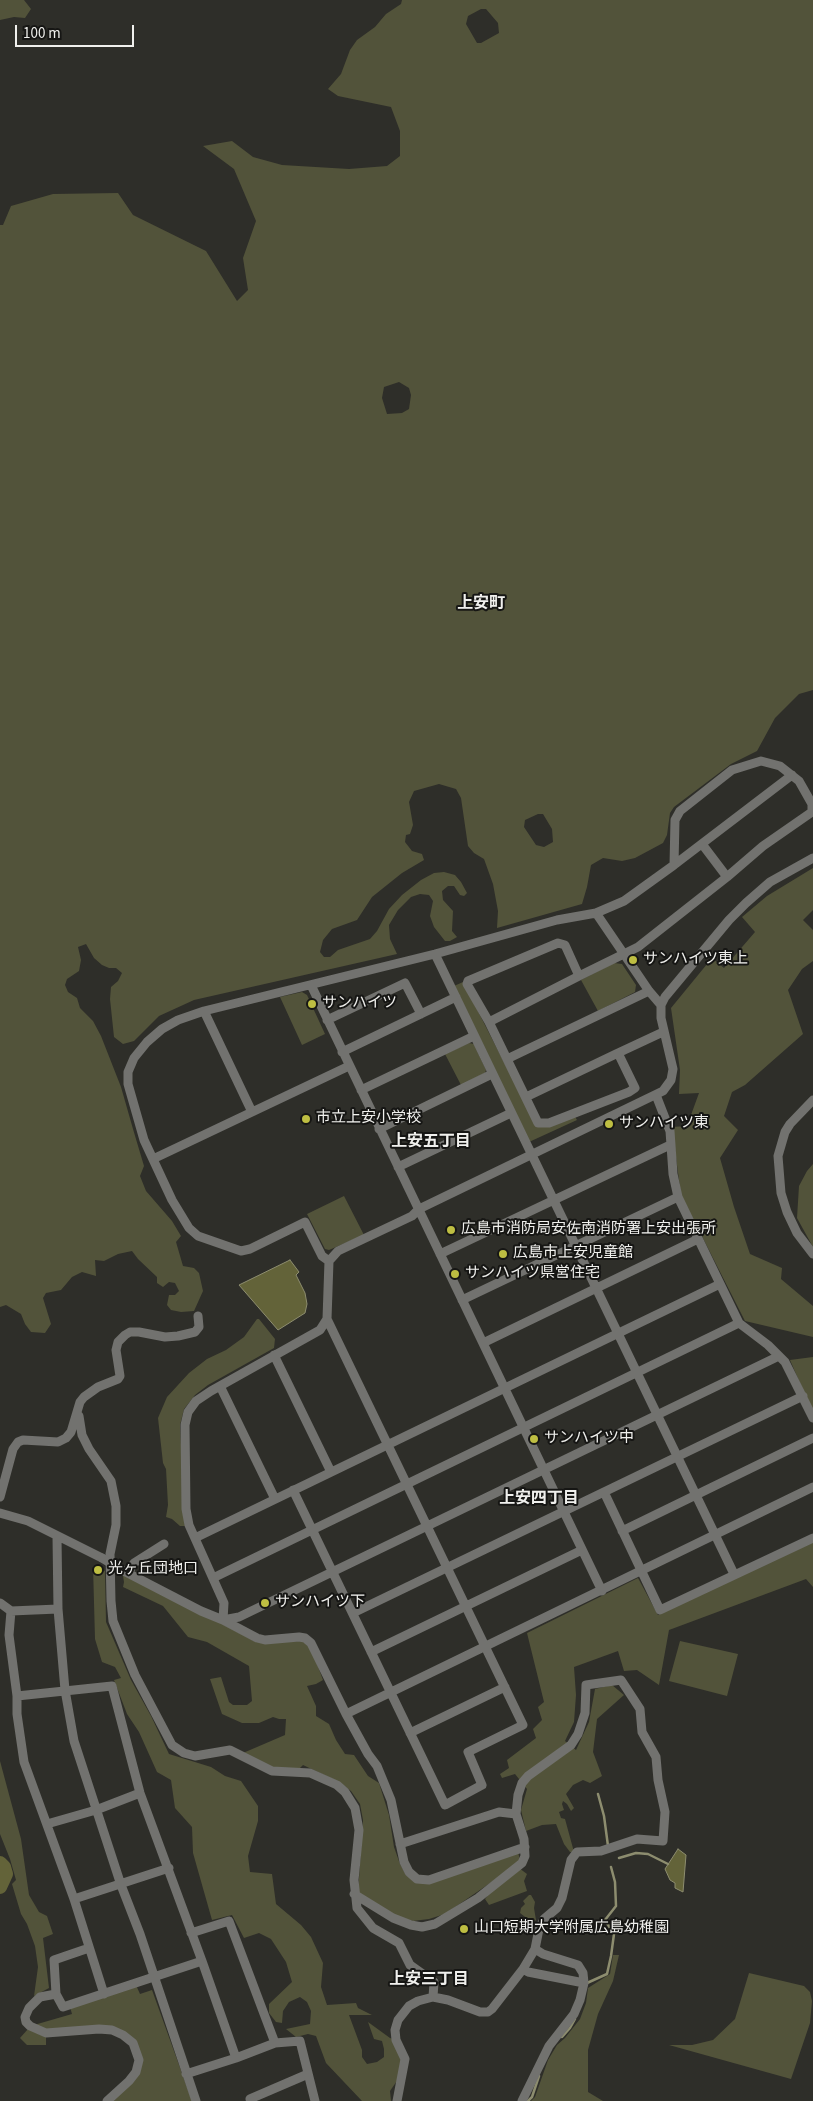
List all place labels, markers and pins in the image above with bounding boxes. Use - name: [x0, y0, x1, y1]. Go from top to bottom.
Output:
- place label: サンハイツ東上: [643, 951, 748, 969]
- marker: サンハイツ東上: [627, 954, 639, 966]
- place label: サンハイツ: [322, 995, 397, 1013]
- marker: サンハイツ: [306, 998, 318, 1010]
- place label: 市立上安小学校: [316, 1110, 421, 1128]
- marker: 市立上安小学校: [300, 1113, 312, 1125]
- place label: サンハイツ東: [619, 1115, 709, 1133]
- marker: サンハイツ東: [603, 1118, 615, 1130]
- place label: 広島市消防局安佐南消防署上安出張所: [461, 1221, 716, 1239]
- marker: 広島市消防局安佐南消防署上安出張所: [445, 1224, 457, 1236]
- place label: 広島市上安児童館: [513, 1245, 633, 1263]
- marker: 広島市上安児童館: [497, 1248, 509, 1260]
- place label: サンハイツ県営住宅: [465, 1265, 600, 1283]
- marker: サンハイツ県営住宅: [449, 1268, 461, 1280]
- place label: サンハイツ中: [544, 1430, 634, 1448]
- marker: サンハイツ中: [528, 1433, 540, 1445]
- place label: 光ヶ丘団地口: [108, 1561, 198, 1579]
- marker: 光ヶ丘団地口: [92, 1564, 104, 1576]
- place label: サンハイツ下: [275, 1594, 365, 1612]
- marker: サンハイツ下: [259, 1597, 271, 1609]
- place label: 山口短期大学附属広島幼稚園: [474, 1920, 669, 1938]
- marker: 山口短期大学附属広島幼稚園: [458, 1923, 470, 1935]

